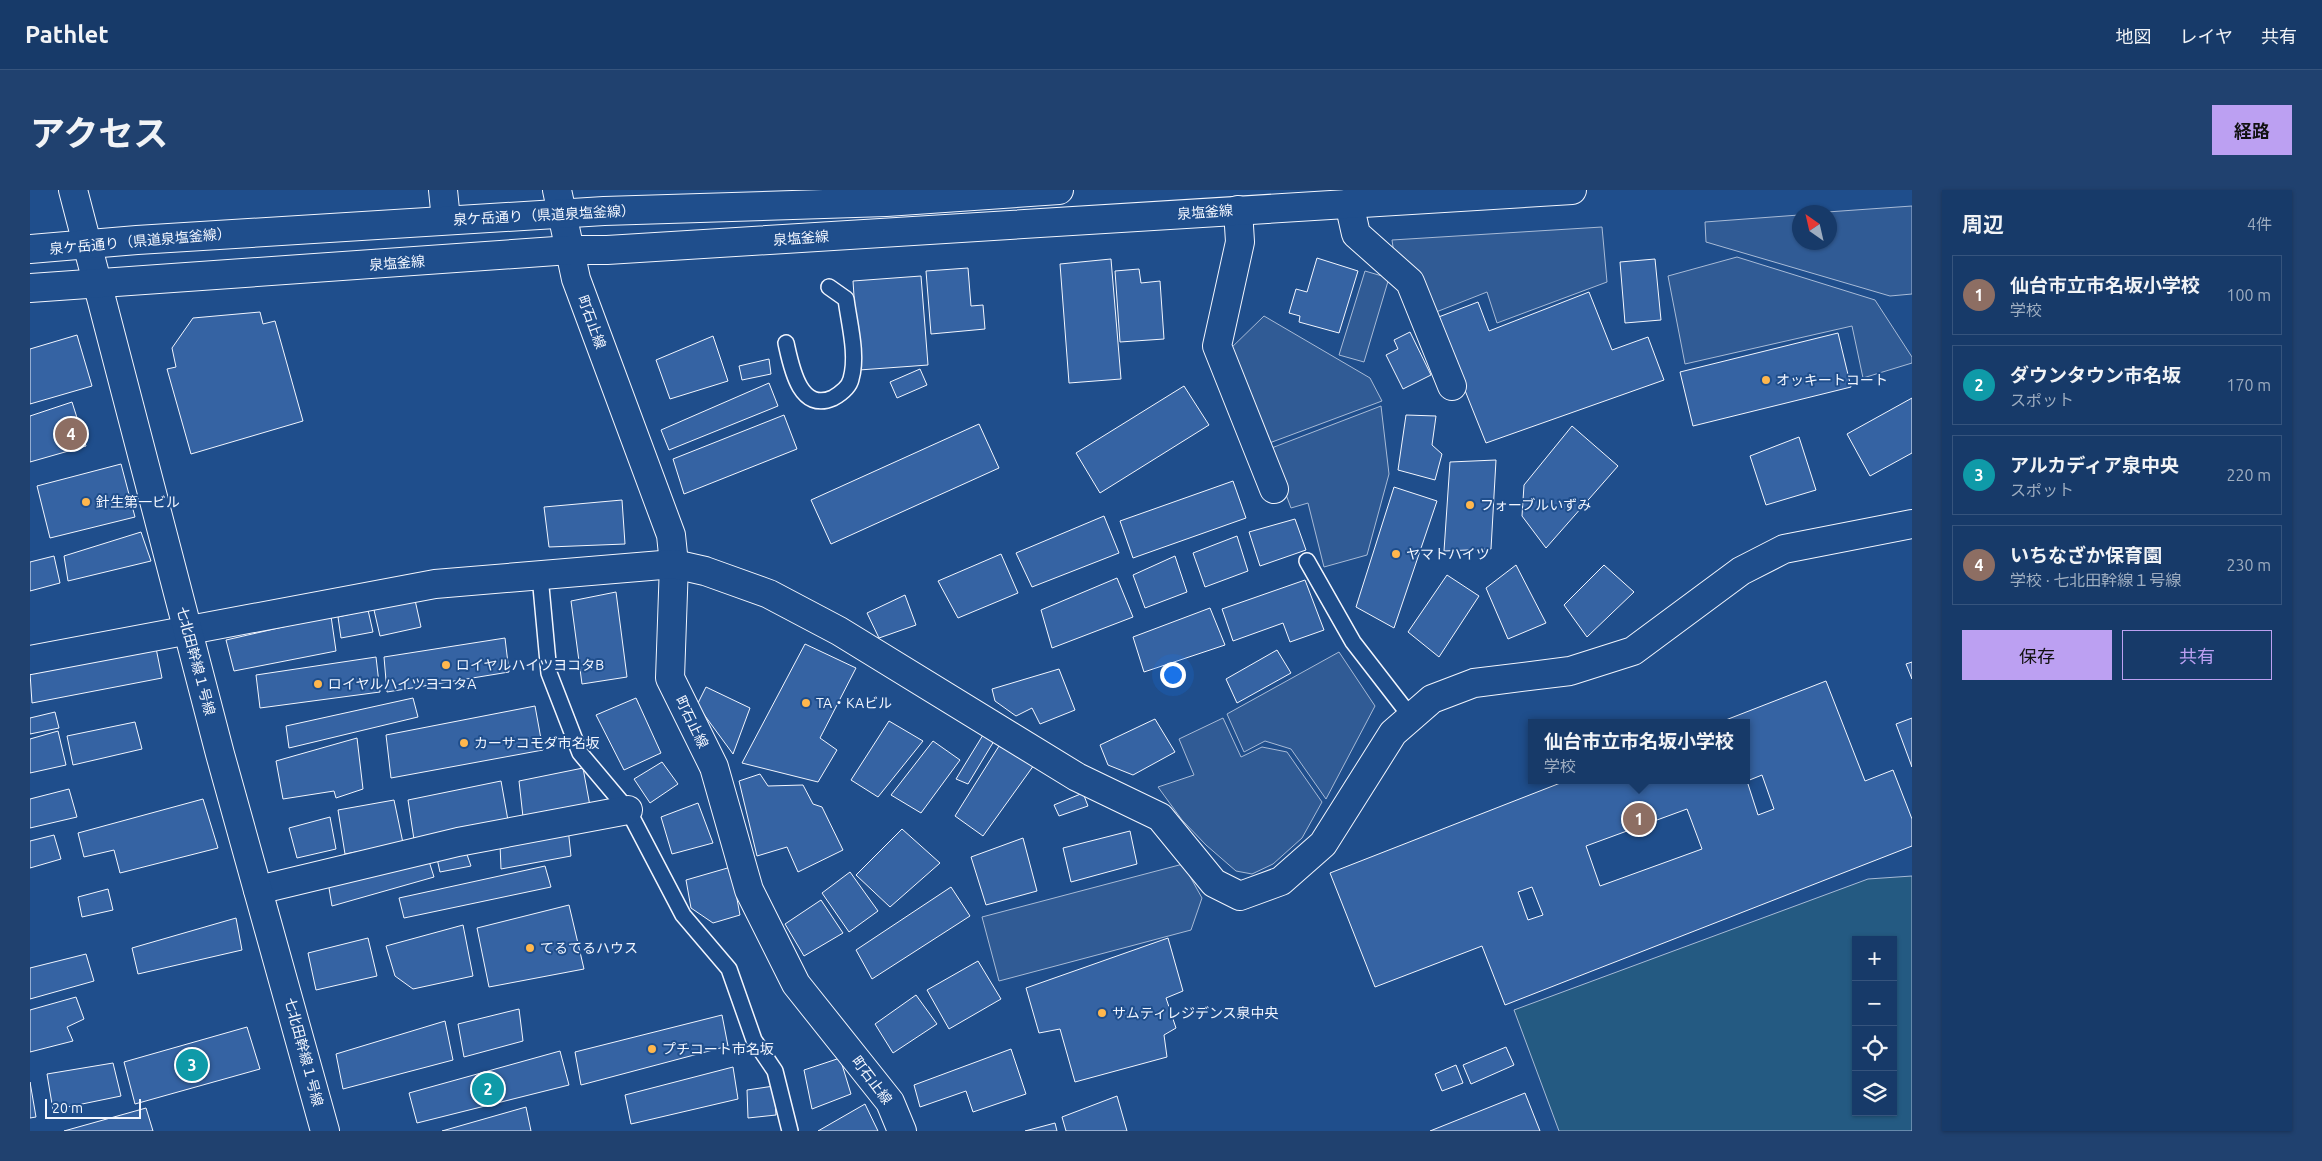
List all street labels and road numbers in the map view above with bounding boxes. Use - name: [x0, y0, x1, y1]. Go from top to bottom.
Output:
- street label: 泉ケ岳通り（県道泉塩釜線）: [453, 202, 635, 228]
- street label: 泉塩釜線: [1177, 202, 1233, 222]
- street label: 泉ケ岳通り（県道泉塩釜線）: [49, 225, 231, 257]
- street label: 泉塩釜線: [773, 228, 829, 248]
- street label: 泉塩釜線: [369, 253, 425, 273]
- street label: 町石止線: [575, 293, 609, 351]
- street label: 七北田幹線１号線: [174, 605, 218, 717]
- street label: 町石止線: [673, 693, 711, 751]
- street label: 七北田幹線１号線: [282, 996, 326, 1108]
- street label: 町石止線: [849, 1053, 895, 1107]

